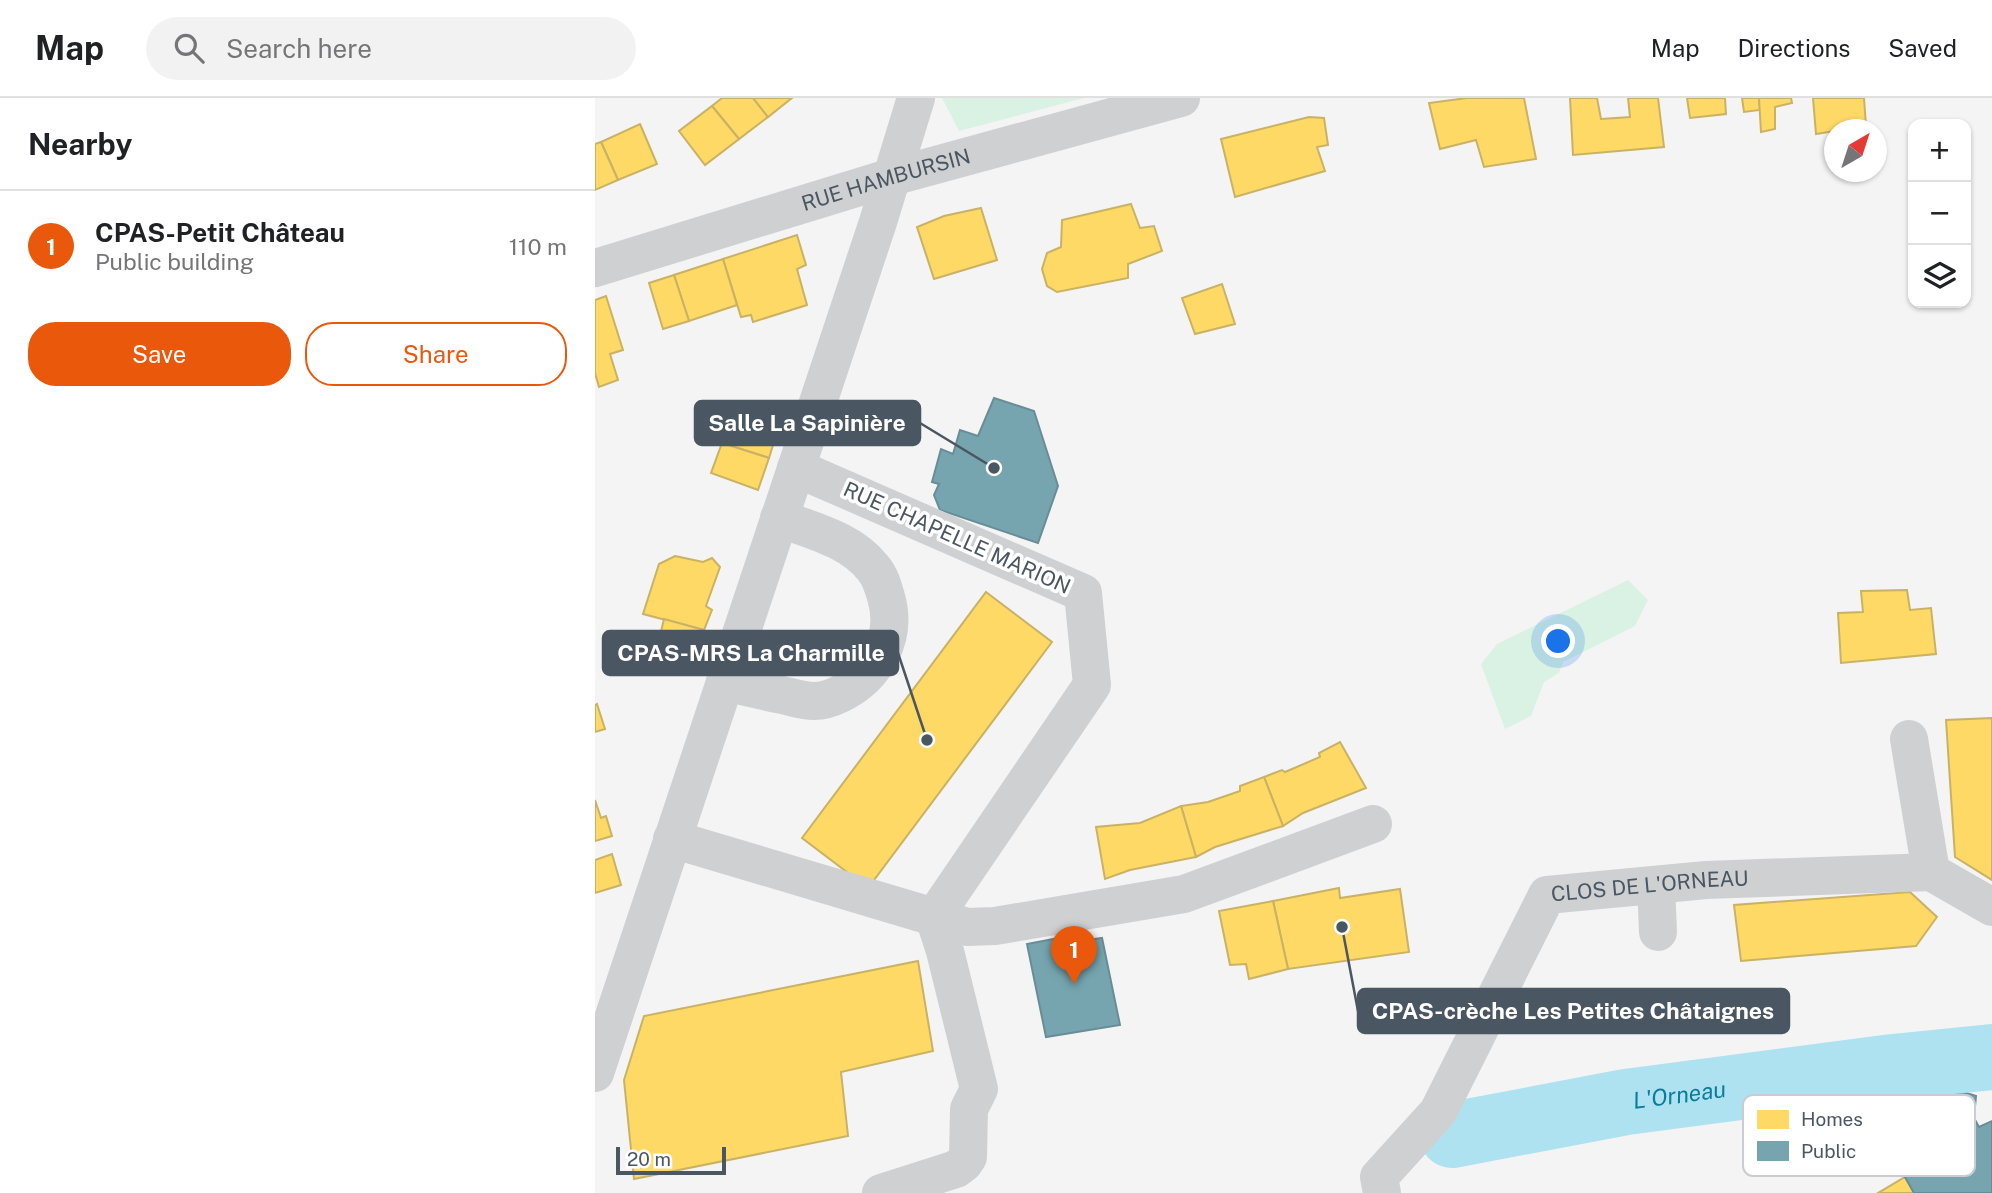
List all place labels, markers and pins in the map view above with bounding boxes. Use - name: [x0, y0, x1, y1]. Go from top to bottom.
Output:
- callout: Salle La Sapinière: [695, 401, 920, 445]
- callout: CPAS-MRS La Charmille: [603, 631, 898, 675]
- pin: 1: [1051, 926, 1097, 984]
- callout: CPAS-crèche Les Petites Châtaignes: [1358, 989, 1789, 1033]

